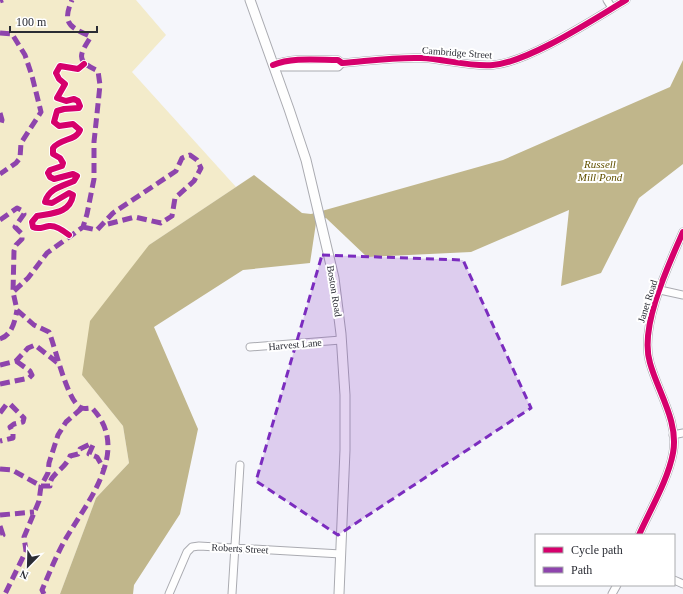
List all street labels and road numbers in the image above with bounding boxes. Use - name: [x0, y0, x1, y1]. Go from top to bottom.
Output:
- street label: Cambridge Street: [422, 45, 493, 60]
- street label: Boston Road: [325, 265, 344, 318]
- street label: Janet Road: [635, 278, 660, 324]
- street label: Harvest Lane: [268, 337, 323, 352]
- street label: Roberts Street: [211, 542, 269, 555]

